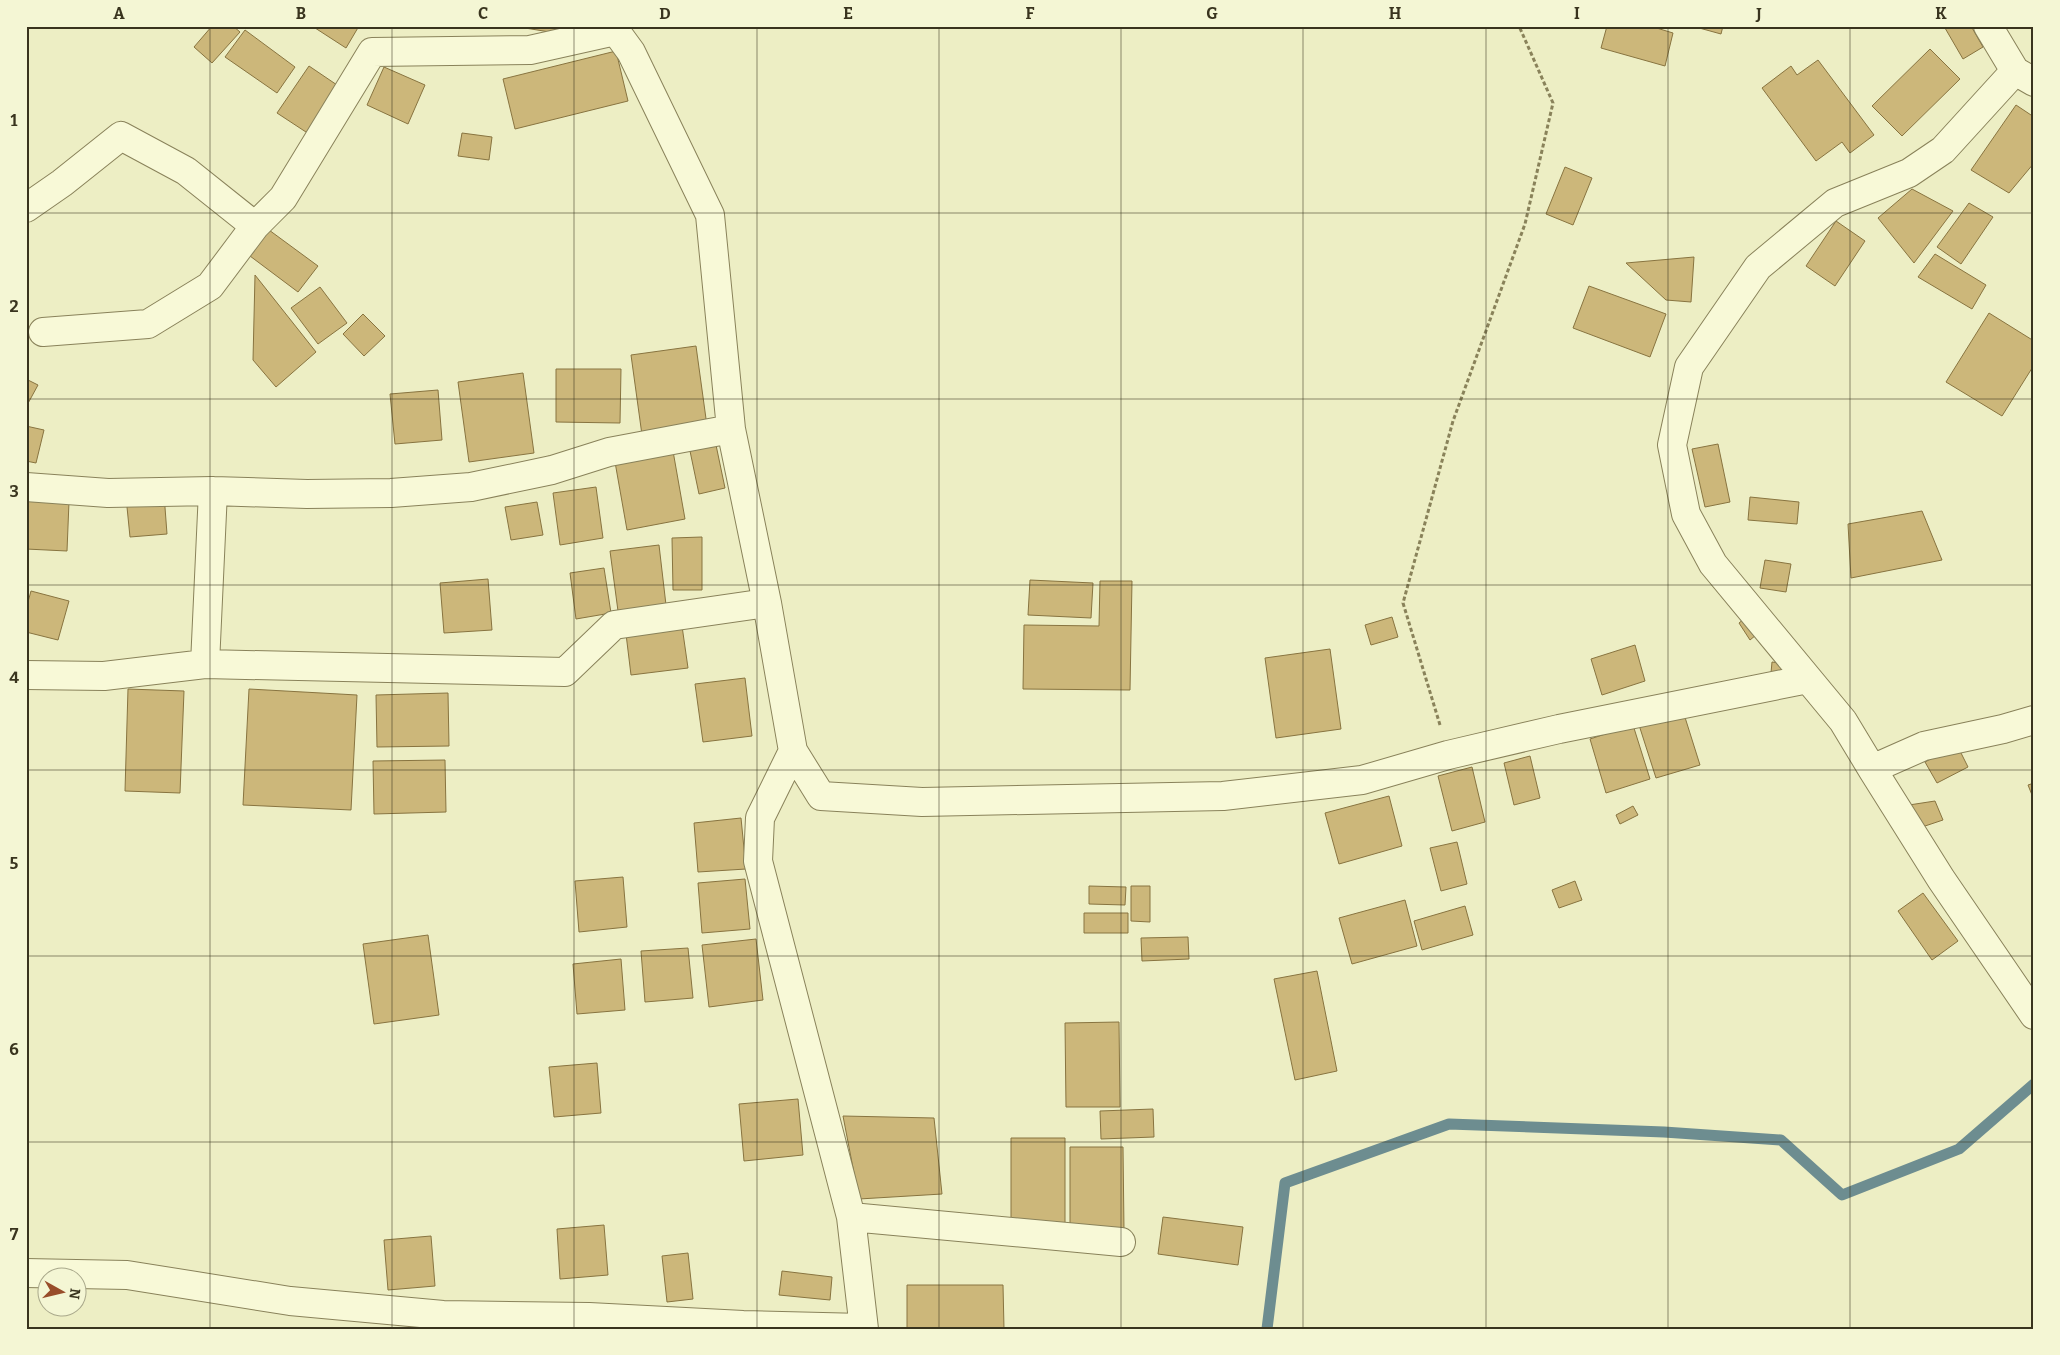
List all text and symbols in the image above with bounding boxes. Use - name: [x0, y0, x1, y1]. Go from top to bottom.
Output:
- text: A: [113, 4, 125, 23]
- text: B: [296, 4, 306, 23]
- text: C: [478, 4, 488, 23]
- text: D: [659, 4, 671, 23]
- text: E: [843, 4, 853, 23]
- text: F: [1026, 4, 1035, 23]
- text: G: [1206, 4, 1218, 23]
- text: H: [1389, 4, 1402, 23]
- text: I: [1574, 4, 1580, 23]
- text: J: [1755, 4, 1762, 23]
- text: K: [1935, 4, 1947, 23]
- text: 1: [11, 111, 18, 130]
- text: 2: [9, 297, 19, 316]
- text: 3: [9, 482, 19, 501]
- text: 4: [9, 668, 19, 687]
- text: 5: [10, 854, 19, 873]
- text: 6: [9, 1040, 19, 1059]
- text: 7: [10, 1225, 19, 1244]
- north arrow: [38, 1268, 88, 1318]
- text: N: [65, 1287, 84, 1300]

